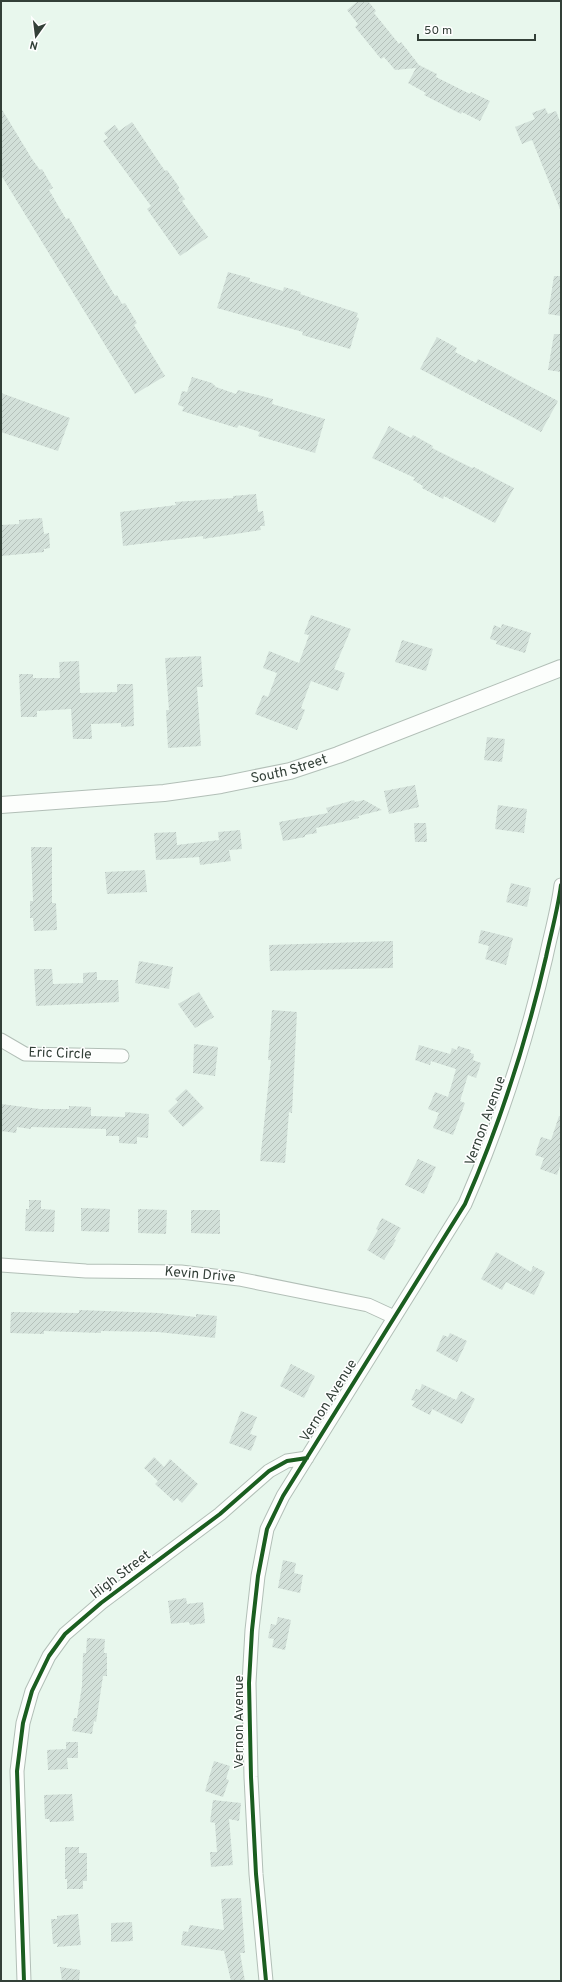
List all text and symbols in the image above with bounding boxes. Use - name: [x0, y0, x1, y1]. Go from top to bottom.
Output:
- north arrow: [16, 16, 56, 56]
- scale bar: [418, 16, 535, 42]
- text: 50 m: [424, 23, 452, 39]
- text: N: [28, 37, 39, 52]
- street label: South Street: [249, 751, 330, 787]
- street label: Eric Circle: [28, 1044, 92, 1064]
- street label: Vernon Avenue: [462, 1074, 510, 1168]
- street label: Kevin Drive: [164, 1263, 236, 1287]
- street label: Vernon Avenue: [297, 1357, 361, 1445]
- street label: High Street: [88, 1547, 154, 1603]
- street label: Vernon Avenue: [231, 1675, 248, 1769]

